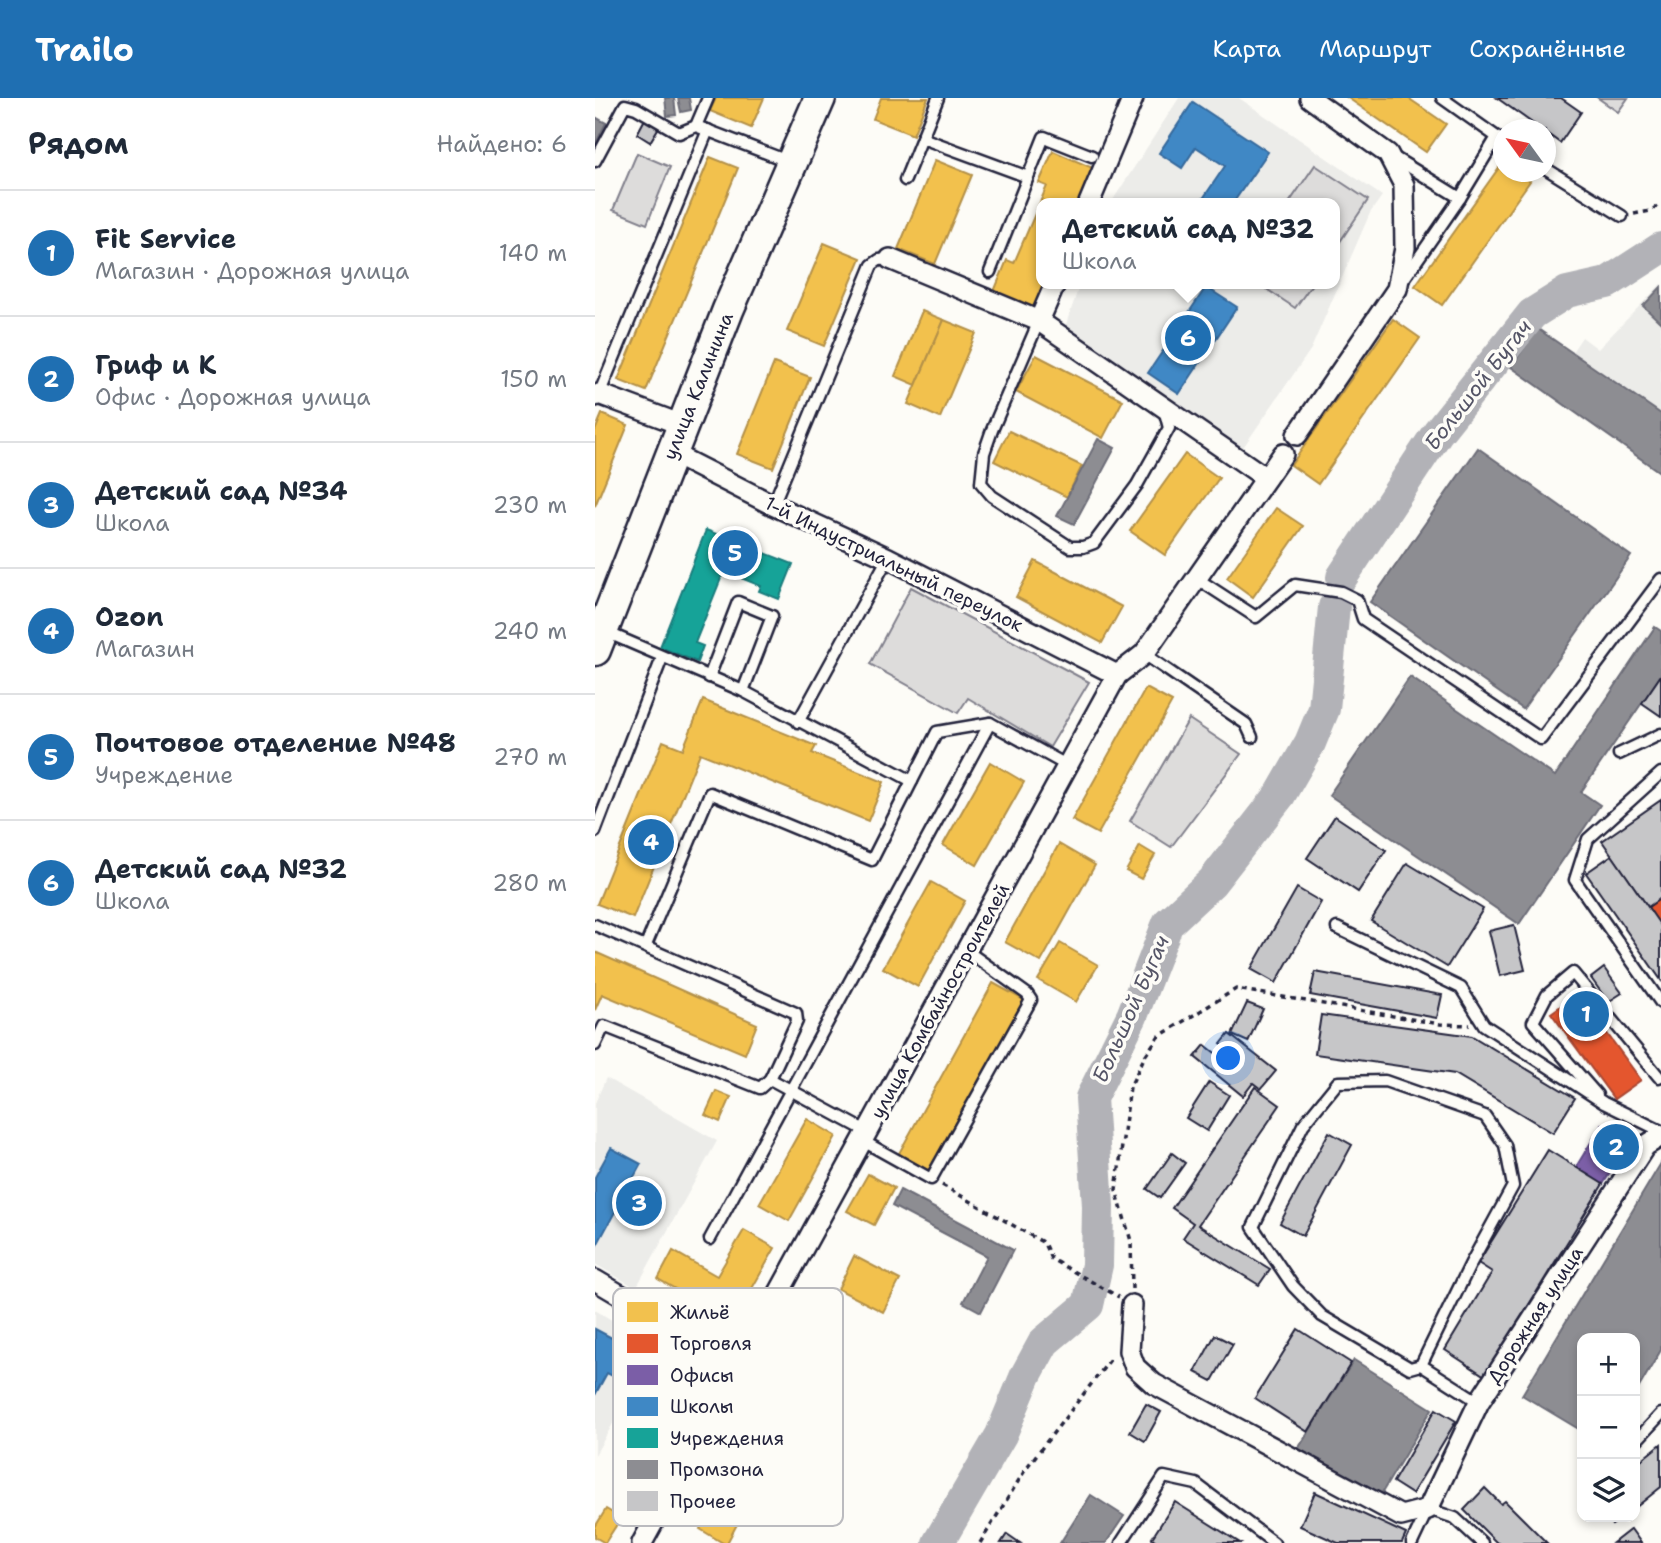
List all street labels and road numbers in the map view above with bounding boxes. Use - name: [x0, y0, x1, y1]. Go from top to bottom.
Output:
- street label: улица Калинина: [657, 308, 739, 463]
- street label: 1-й Индустриальный переулок: [761, 490, 1027, 638]
- street label: улица Комбайностроителей: [865, 879, 1015, 1123]
- street label: Дорожная улица: [1481, 1241, 1589, 1388]

